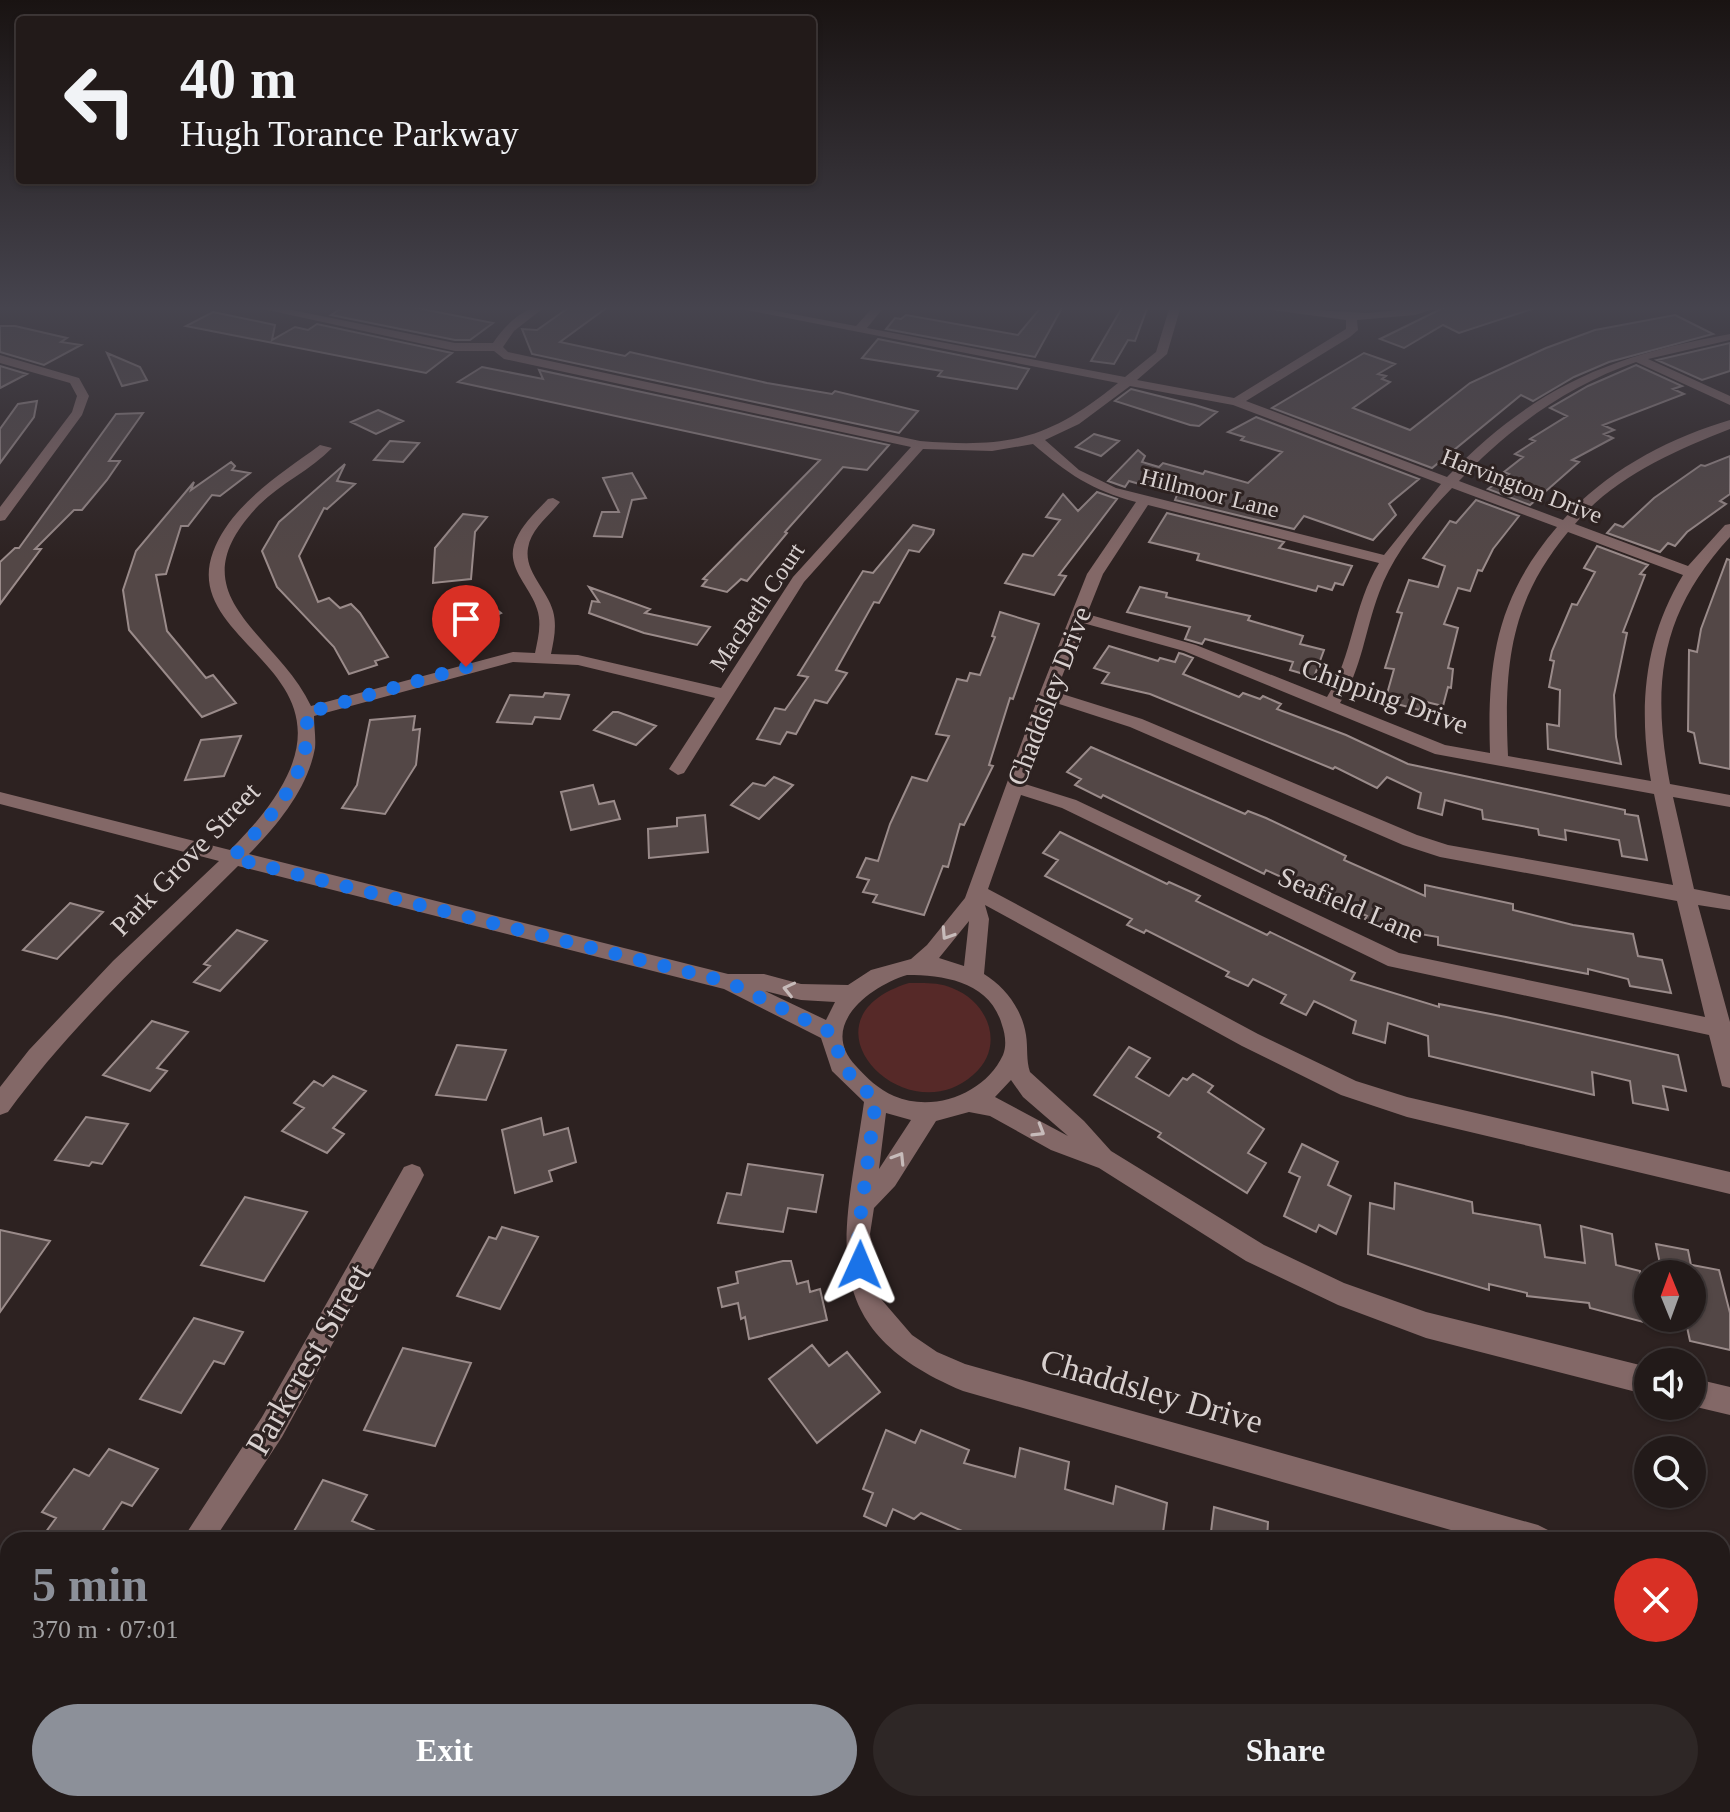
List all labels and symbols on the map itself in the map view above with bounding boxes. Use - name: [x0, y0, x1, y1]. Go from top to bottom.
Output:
- street label: Harvington Drive: [1438, 443, 1606, 529]
- street label: Hillmoor Lane: [1138, 463, 1282, 523]
- street label: MacBeth Court: [705, 538, 810, 676]
- pin: [432, 585, 500, 667]
- street label: Chaddsley Drive: [1001, 602, 1097, 790]
- street label: Chipping Drive: [1297, 652, 1473, 740]
- street label: Park Grove Street: [104, 776, 266, 942]
- street label: Seafield Lane: [1274, 861, 1428, 949]
- one-way arrow: [941, 925, 956, 940]
- one-way arrow: [783, 981, 797, 998]
- one-way arrow: [1030, 1121, 1045, 1136]
- one-way arrow: [889, 1152, 905, 1167]
- position arrow: [818, 1223, 902, 1307]
- street label: Parkcrest Street: [238, 1256, 378, 1461]
- north arrow: [1634, 1260, 1706, 1332]
- street label: Chaddsley Drive: [1037, 1342, 1267, 1440]

